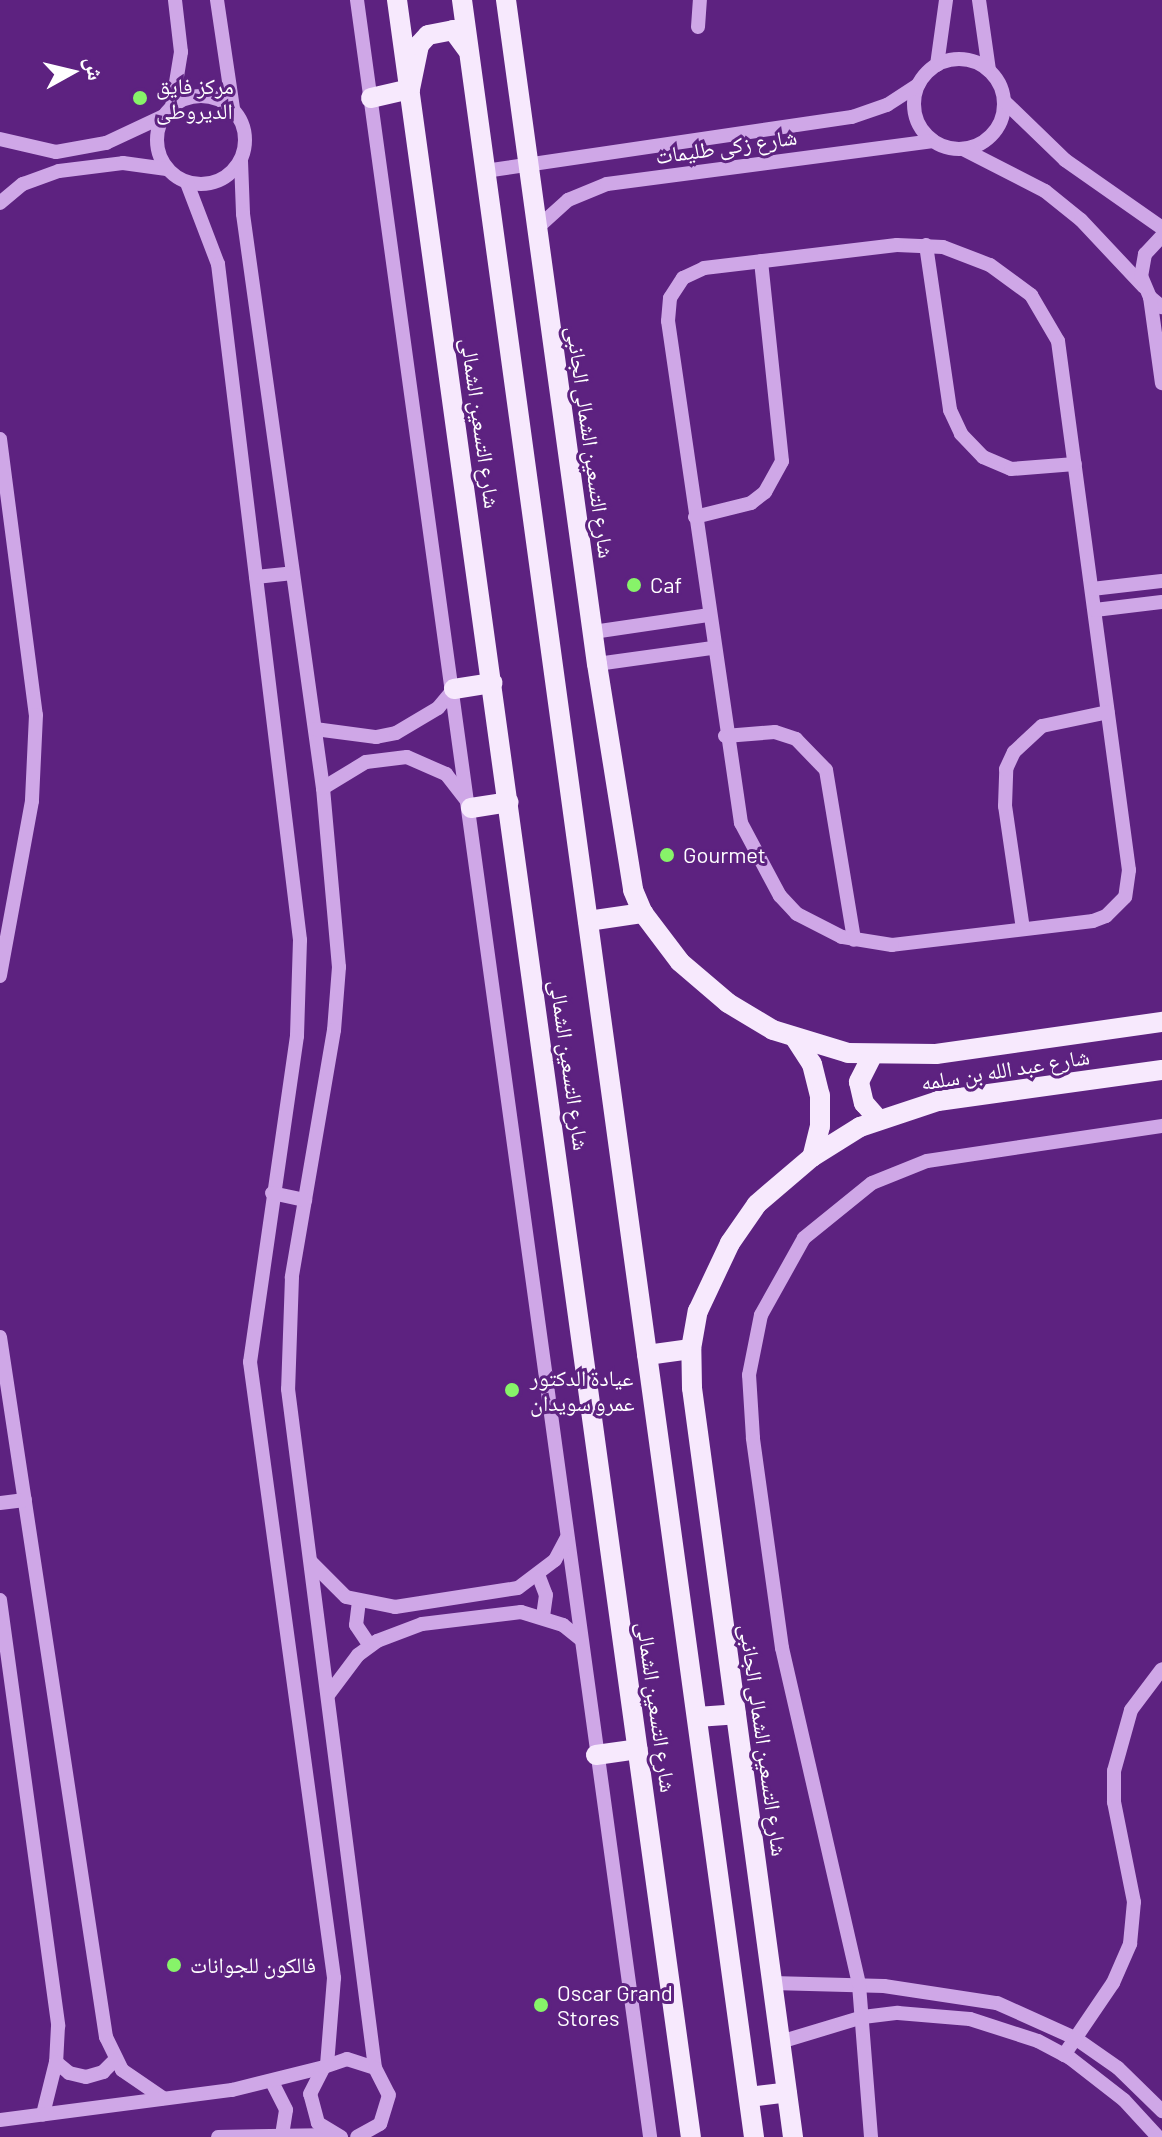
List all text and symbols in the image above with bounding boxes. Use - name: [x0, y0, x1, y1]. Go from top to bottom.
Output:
- north arrow: [32, 32, 112, 112]
- text: ش: [81, 55, 110, 82]
- place label: مركز فايق الديروطى: [156, 72, 234, 124]
- marker: مركز فايق الديروطى: [131, 89, 149, 107]
- street label: شارع زكى طليمات: [653, 123, 799, 169]
- street label: شارع التسعين الشمالى الجانبى: [562, 324, 620, 560]
- street label: شارع التسعين الشمالى: [456, 336, 506, 510]
- place label: Caf: [650, 572, 682, 598]
- marker: Caf: [625, 576, 643, 594]
- place label: Gourmet: [683, 842, 766, 868]
- marker: Gourmet: [658, 846, 676, 864]
- street label: شارع التسعين الشمالى: [545, 978, 595, 1152]
- street label: شارع عبد الله بن سلمه: [919, 1043, 1091, 1095]
- place label: عيادة الدكتور عمرو سويدان: [530, 1364, 635, 1416]
- marker: عيادة الدكتور عمرو سويدان: [501, 1379, 523, 1401]
- street label: شارع التسعين الشمالى: [632, 1620, 682, 1794]
- street label: شارع التسعين الشمالى الجانبى: [735, 1622, 793, 1858]
- place label: فالكون للجوانات: [190, 1952, 316, 1978]
- marker: فالكون للجوانات: [165, 1956, 183, 1974]
- place label: Oscar Grand Stores: [557, 1979, 673, 2030]
- marker: Oscar Grand Stores: [532, 1996, 550, 2014]

